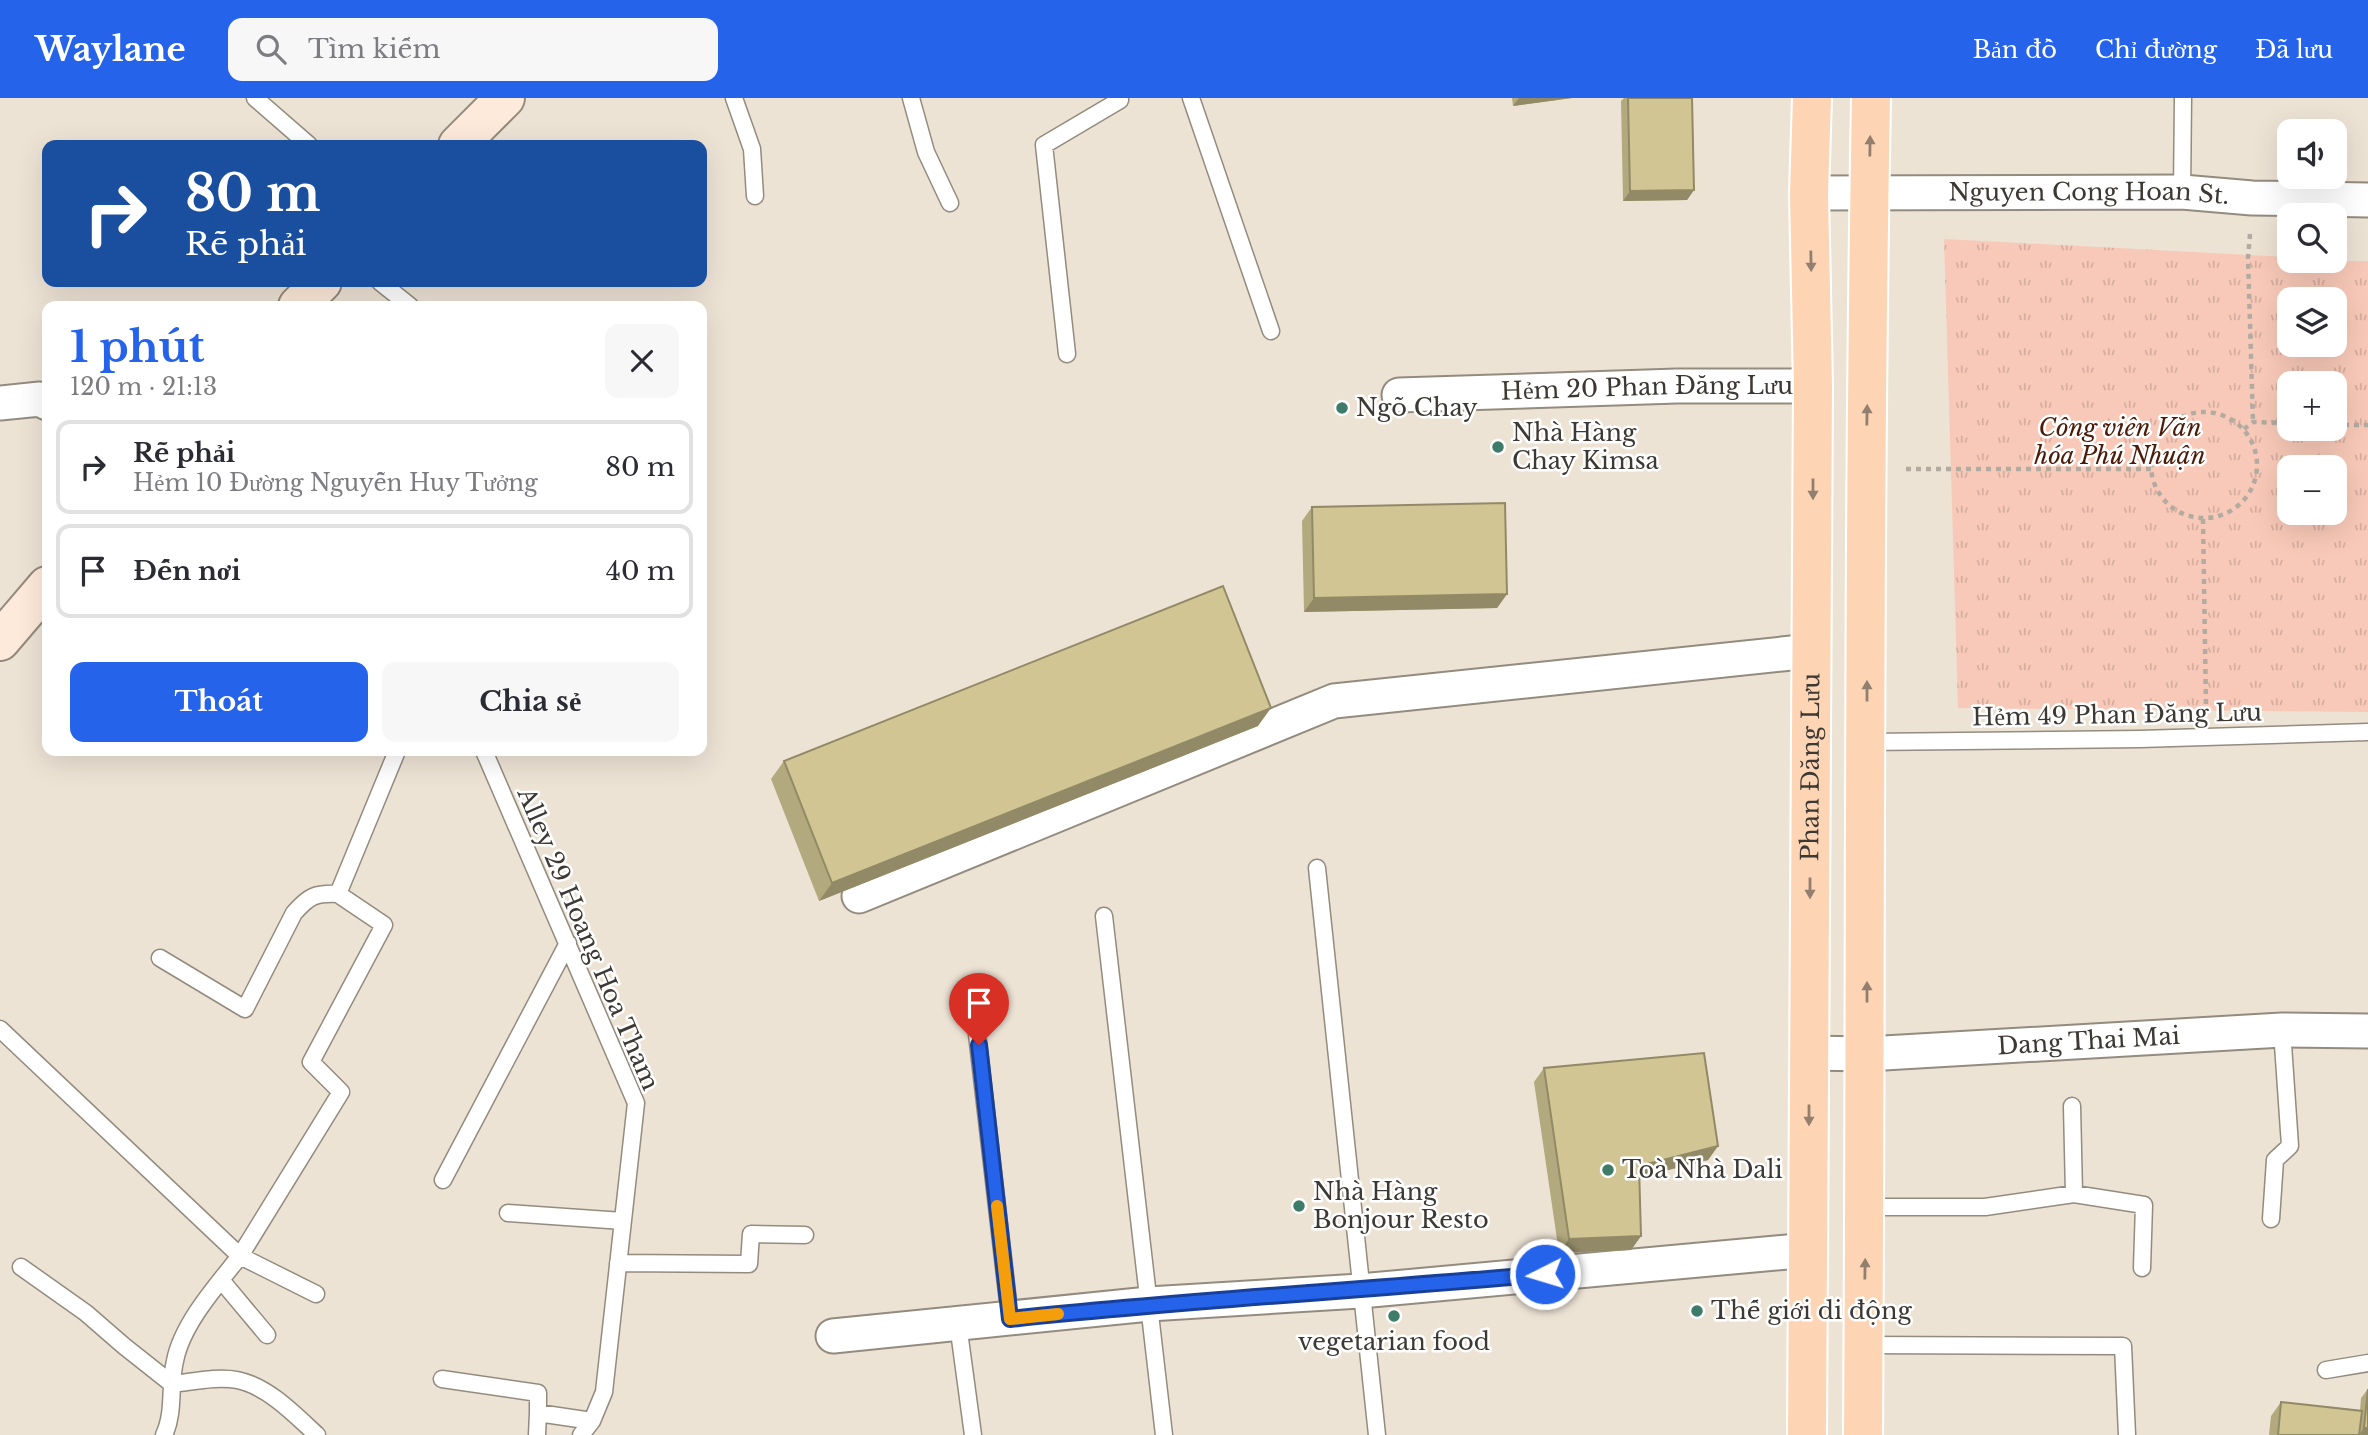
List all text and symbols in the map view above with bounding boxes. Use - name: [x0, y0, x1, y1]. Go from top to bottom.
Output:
- search box: [228, 18, 718, 81]
- text: Waylane: [35, 29, 186, 70]
- icon: search: [252, 30, 290, 68]
- text: Tìm kiếm: [308, 33, 440, 65]
- text: Bản đồ: [1973, 35, 2057, 64]
- text: Chỉ đường: [2095, 35, 2217, 64]
- text: Đã lưu: [2255, 35, 2333, 64]
- map controls: [2277, 119, 2347, 525]
- button: sound: [2277, 119, 2347, 189]
- one-way arrow: [1865, 135, 1876, 157]
- text: 80 m: [185, 163, 320, 224]
- icon: right: [70, 168, 161, 259]
- street label: Nguyen Cong Hoan St.: [1949, 176, 2231, 210]
- button: search: [2277, 203, 2347, 273]
- text: Rẽ phải: [185, 224, 306, 264]
- one-way arrow: [1805, 251, 1817, 273]
- button: layers: [2277, 287, 2347, 357]
- text: 1 phút: [70, 321, 205, 373]
- button: close: [605, 324, 679, 398]
- street label: Hẻm 20 Phan Đăng Lưu: [1500, 371, 1793, 406]
- button: +: [2277, 371, 2347, 441]
- text: 120 m · 21:13: [70, 373, 217, 401]
- place label: Ngõ Chay: [1356, 393, 1478, 422]
- marker: Ngõ Chay: [1334, 400, 1350, 416]
- one-way arrow: [1861, 404, 1873, 426]
- park label: Công viên Văn hóa Phú Nhuận: [2033, 413, 2206, 470]
- place label: Nhà Hàng Chay Kimsa: [1512, 418, 1660, 475]
- text: Rẽ phải: [133, 437, 235, 469]
- marker: Nhà Hàng Chay Kimsa: [1490, 439, 1506, 455]
- icon: right: [74, 448, 112, 486]
- text: 80 m: [605, 451, 675, 483]
- button: −: [2277, 455, 2347, 525]
- text: Hẻm 10 Đường Nguyễn Huy Tưởng: [133, 469, 538, 497]
- one-way arrow: [1807, 478, 1818, 500]
- icon: arrive: [74, 552, 112, 590]
- text: Đến nơi: [133, 555, 241, 587]
- text: 40 m: [606, 555, 675, 587]
- button: Thoát: [70, 662, 368, 742]
- button: Chia sẻ: [382, 662, 679, 742]
- street label: Phan Đăng Lưu: [1795, 673, 1825, 861]
- one-way arrow: [1861, 680, 1873, 702]
- street label: Hẻm 49 Phan Đăng Lưu: [1972, 697, 2262, 732]
- street label: Alley 29 Hoang Hoa Tham: [511, 782, 665, 1095]
- one-way arrow: [1804, 877, 1816, 899]
- pin: [949, 973, 1009, 1045]
- one-way arrow: [1861, 981, 1873, 1003]
- icon: arrive: [960, 984, 998, 1022]
- street label: Dang Thai Mai: [1996, 1021, 2181, 1060]
- one-way arrow: [1803, 1105, 1815, 1127]
- place label: Toà Nhà Dali: [1622, 1155, 1783, 1184]
- marker: Toà Nhà Dali: [1600, 1162, 1616, 1178]
- place label: Nhà Hàng Bonjour Resto: [1313, 1177, 1489, 1234]
- marker: Nhà Hàng Bonjour Resto: [1291, 1198, 1307, 1214]
- position arrow: [1508, 1237, 1582, 1311]
- one-way arrow: [1859, 1258, 1871, 1280]
- place label: Thế giới di động: [1711, 1296, 1912, 1325]
- marker: Thế giới di động: [1689, 1303, 1705, 1319]
- marker: vegetarian food: [1386, 1308, 1402, 1324]
- place label: vegetarian food: [1298, 1327, 1490, 1356]

